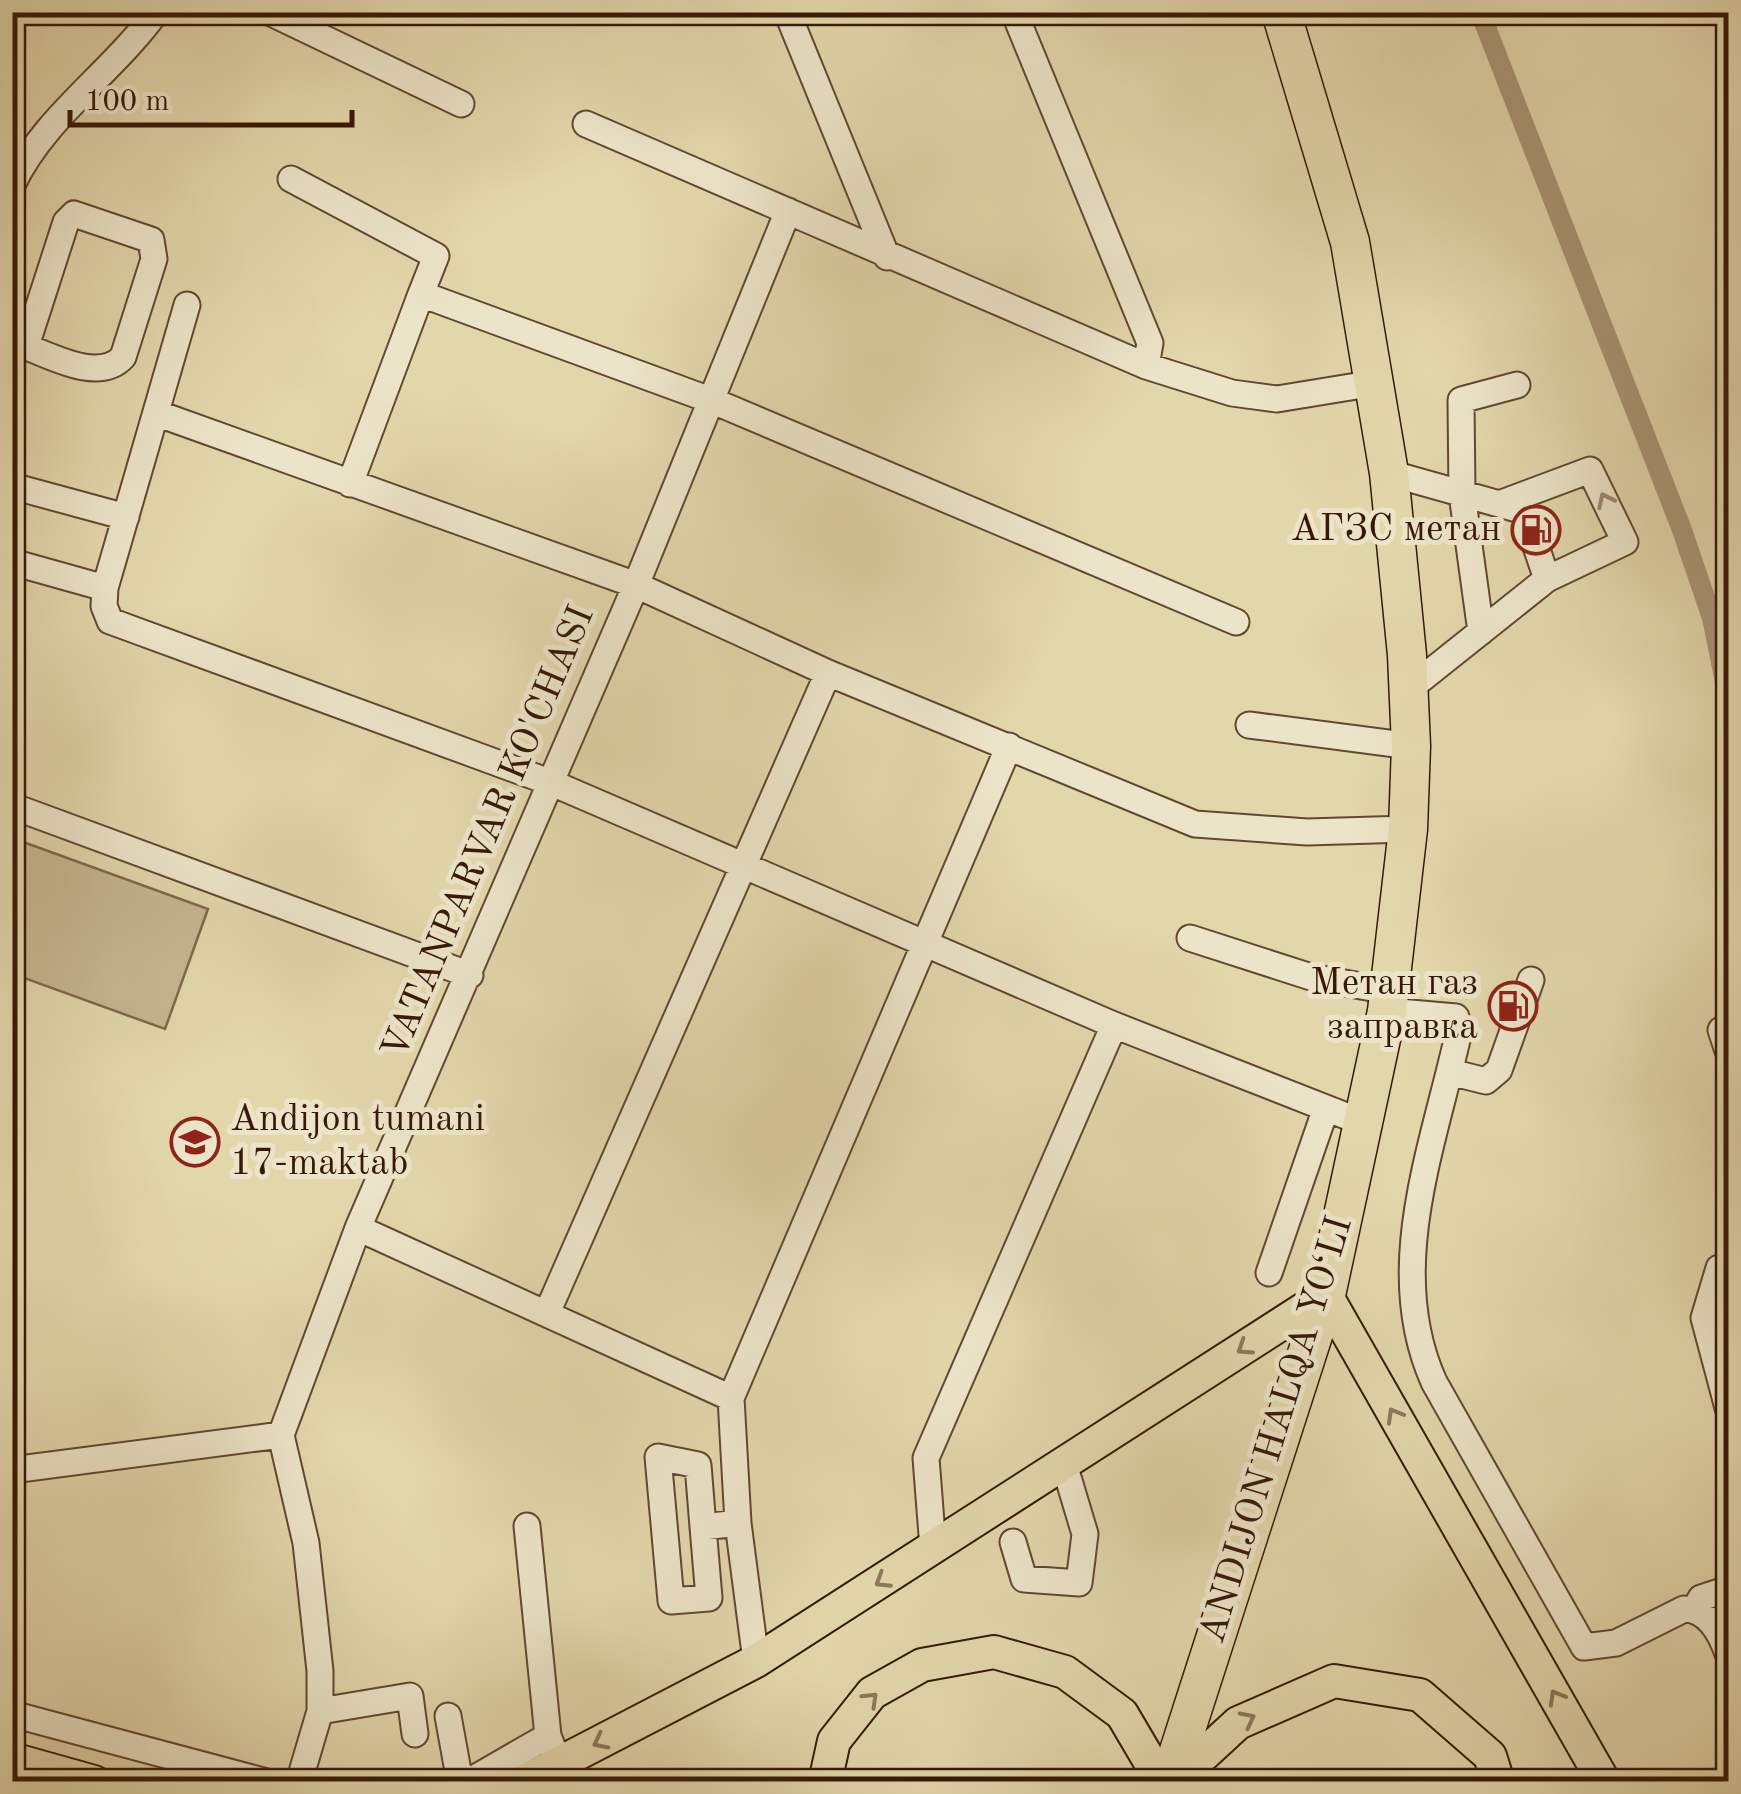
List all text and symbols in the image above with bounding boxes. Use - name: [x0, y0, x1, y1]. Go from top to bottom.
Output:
- scale bar: [70, 65, 352, 127]
- text: 100 m: [85, 87, 169, 117]
- one-way arrow: [1598, 493, 1617, 511]
- fuel station icon: АГЗС метан: [1510, 504, 1562, 556]
- place label: АГЗС метан: [1291, 511, 1501, 549]
- street label: VATANPARVAR KO'CHASI: [376, 601, 602, 1065]
- place label: Метан газ заправка: [1310, 965, 1478, 1047]
- fuel station icon: Метан газ заправка: [1487, 980, 1539, 1032]
- place label: Andijon tumani 17-maktab: [230, 1101, 485, 1183]
- school or university icon: Andijon tumani 17-maktab: [169, 1116, 221, 1168]
- street label: ANDIJON HALQA YO‘LI: [1194, 1212, 1360, 1648]
- one-way arrow: [1236, 1335, 1254, 1354]
- one-way arrow: [1387, 1408, 1407, 1426]
- one-way arrow: [875, 1568, 893, 1587]
- one-way arrow: [1549, 1690, 1568, 1708]
- one-way arrow: [859, 1693, 877, 1711]
- one-way arrow: [1238, 1712, 1256, 1732]
- one-way arrow: [593, 1729, 611, 1749]

